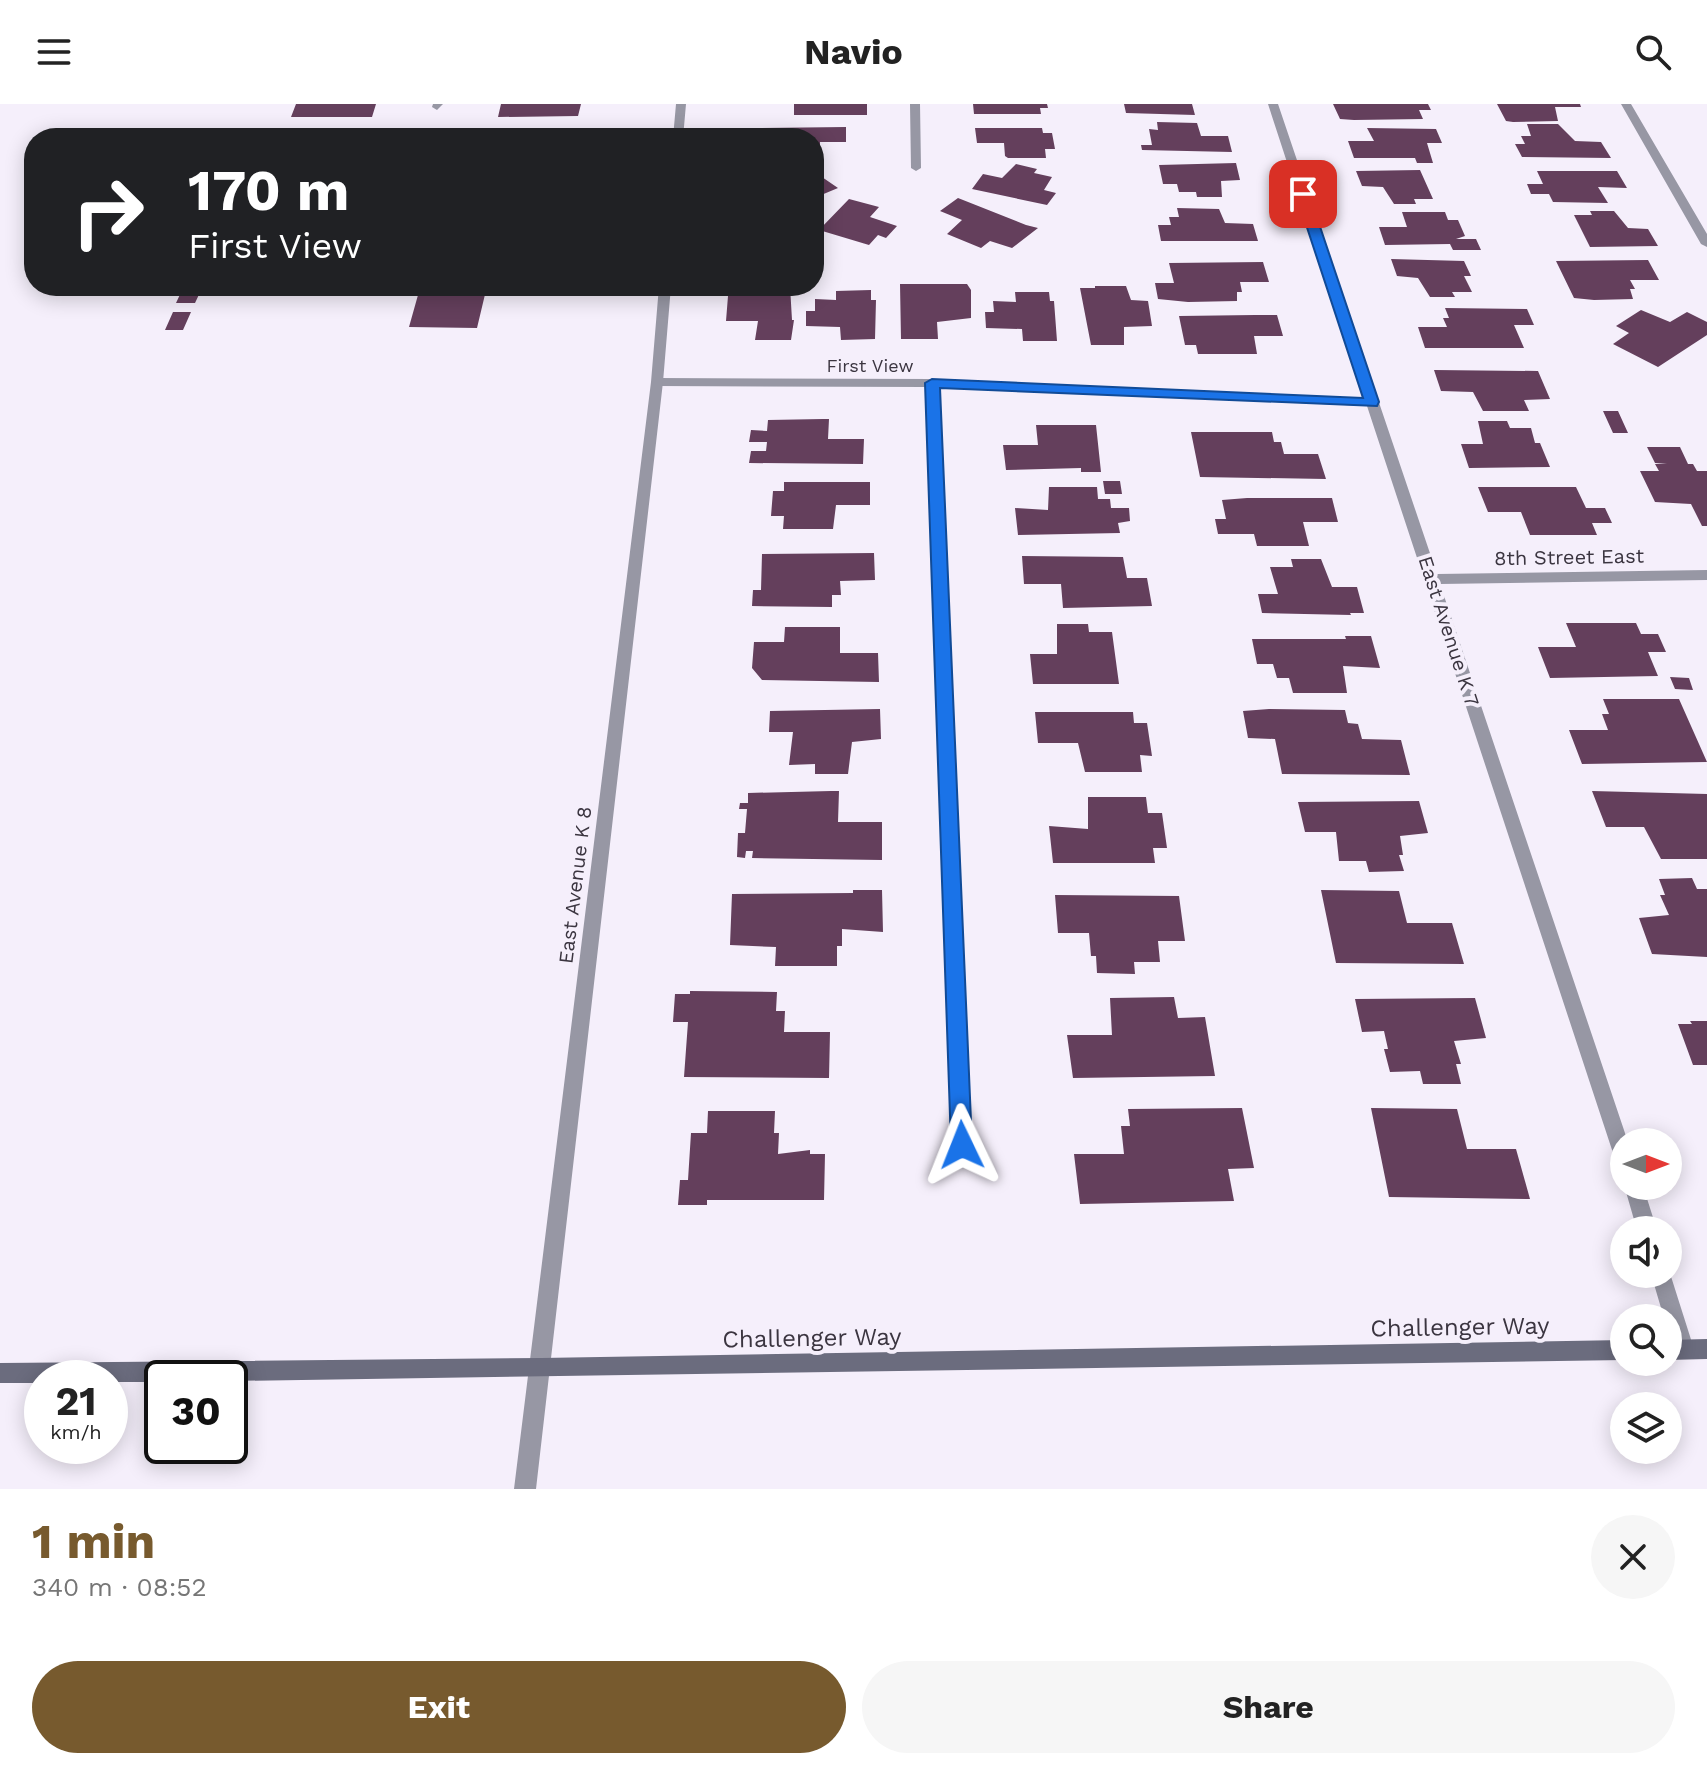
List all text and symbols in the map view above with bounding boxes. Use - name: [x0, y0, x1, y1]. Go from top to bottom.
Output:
- icon: menu: [32, 30, 76, 74]
- icon: search: [1631, 30, 1675, 74]
- text: Navio: [804, 31, 903, 73]
- text: 170 m: [188, 158, 350, 224]
- icon: right: [56, 160, 160, 264]
- pin: [1269, 160, 1337, 228]
- icon: arrive: [1281, 172, 1325, 216]
- text: First View: [188, 225, 362, 267]
- street label: First View: [827, 355, 913, 376]
- street label: 8th Street East: [1494, 544, 1645, 570]
- street label: East Avenue K 7: [1413, 553, 1485, 709]
- street label: East Avenue K 8: [553, 805, 597, 965]
- position arrow: [920, 1103, 1004, 1187]
- north arrow: [1610, 1128, 1682, 1200]
- map controls: [1610, 1128, 1682, 1464]
- button: sound: [1610, 1216, 1682, 1288]
- button: search: [1610, 1304, 1682, 1376]
- street label: Challenger Way: [1370, 1311, 1550, 1343]
- street label: Challenger Way: [722, 1322, 902, 1354]
- speed limit sign: 30: [144, 1360, 248, 1464]
- text: 21: [55, 1378, 97, 1425]
- button: layers: [1610, 1392, 1682, 1464]
- text: km/h: [50, 1420, 102, 1444]
- text: 1 min: [32, 1513, 155, 1570]
- button: close: [1591, 1515, 1675, 1599]
- text: 340 m · 08:52: [32, 1572, 207, 1602]
- button: Exit: [32, 1661, 846, 1753]
- button: Share: [862, 1661, 1675, 1753]

